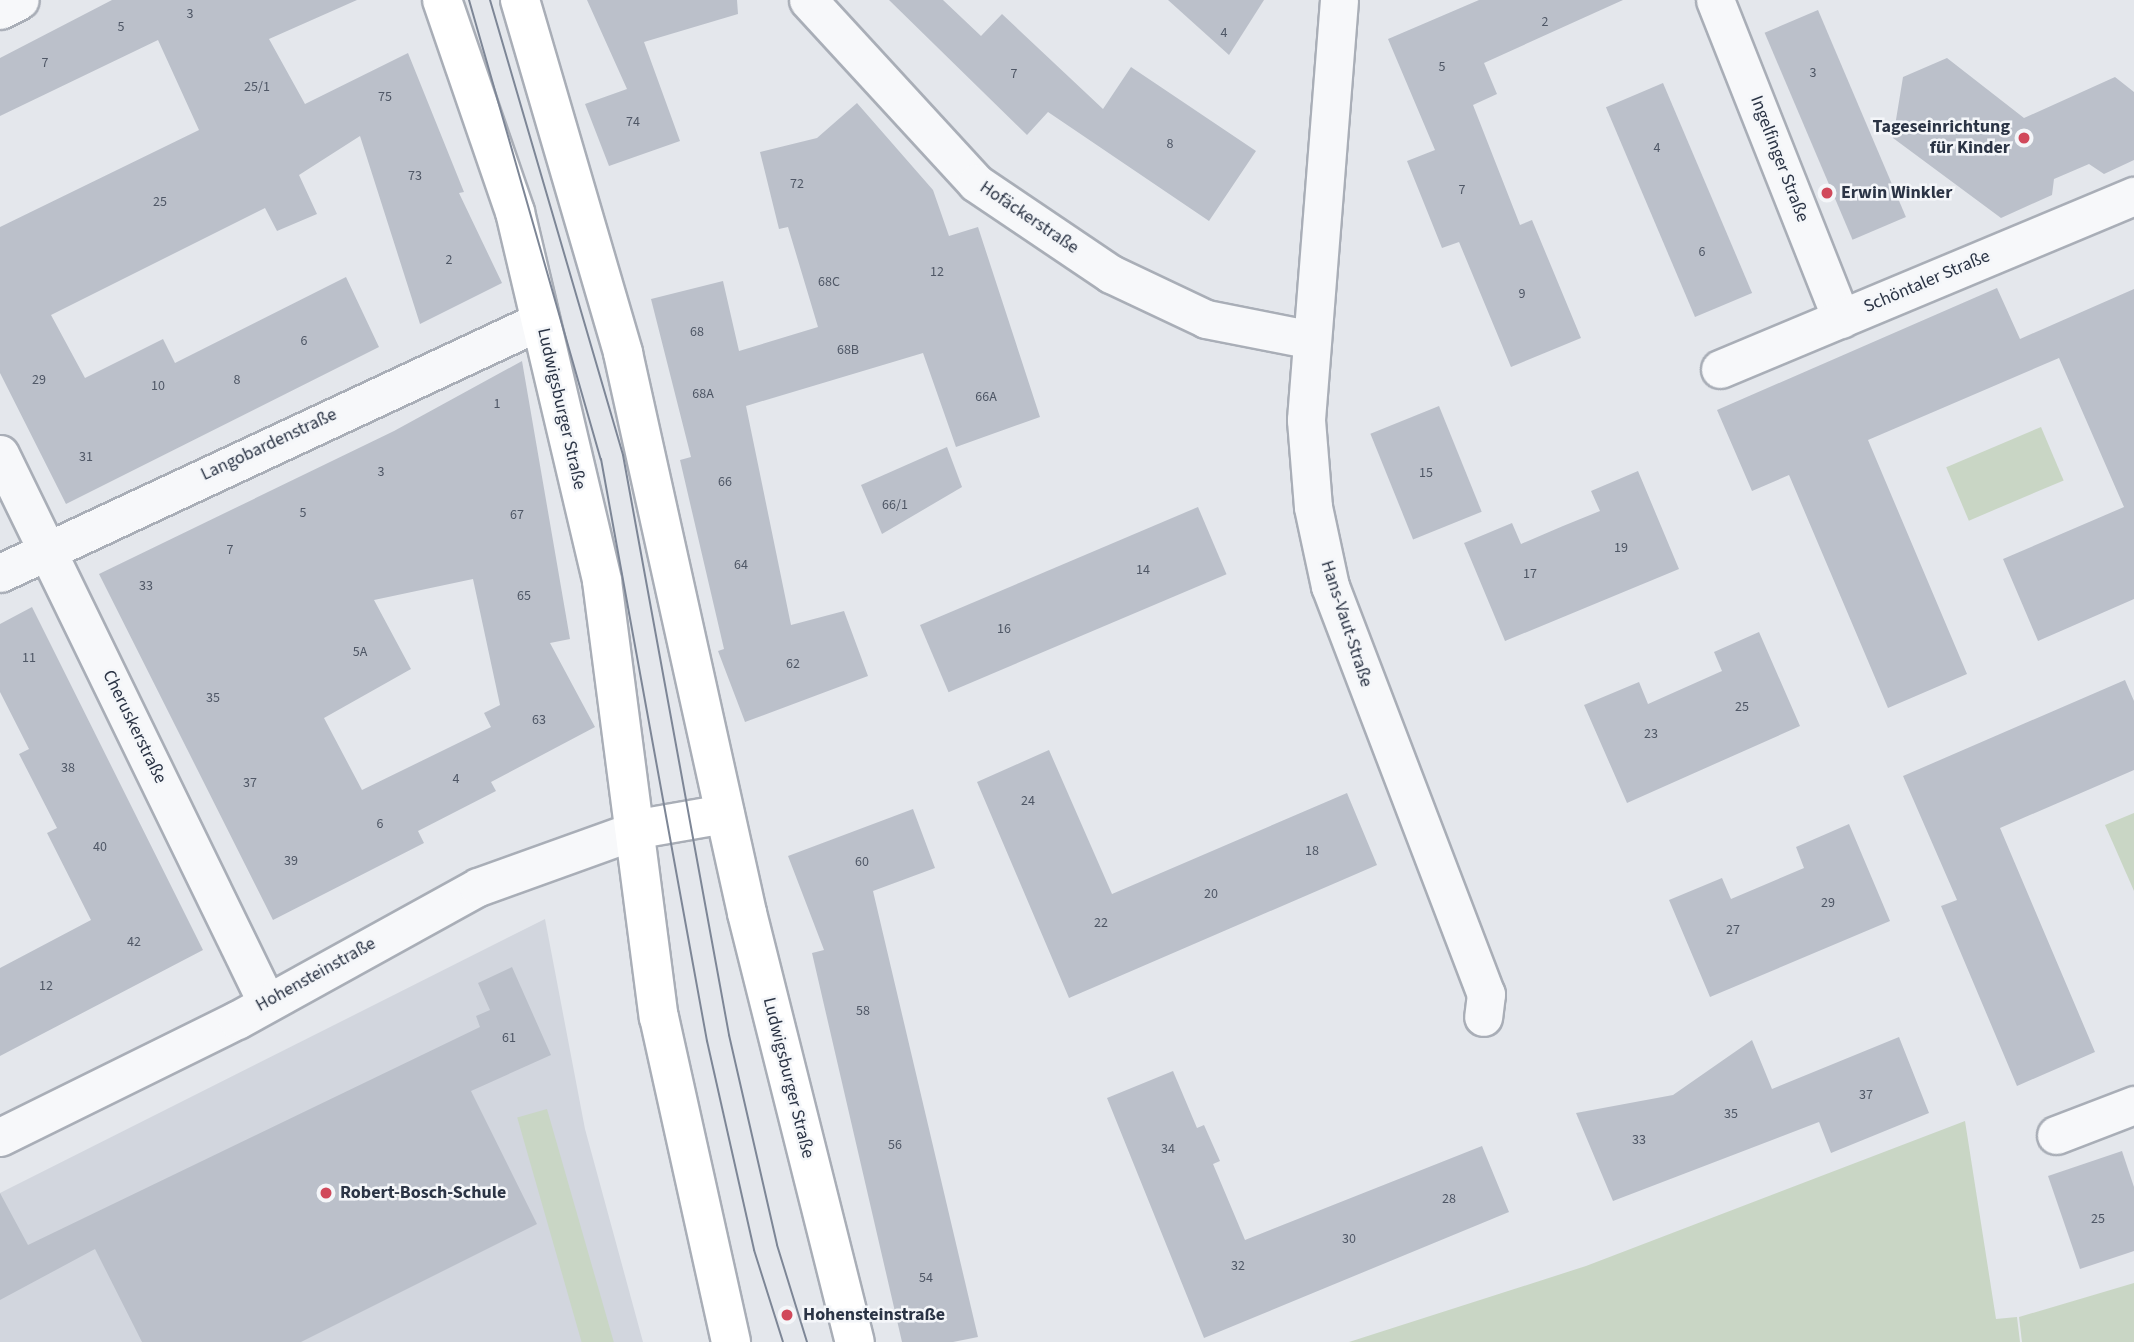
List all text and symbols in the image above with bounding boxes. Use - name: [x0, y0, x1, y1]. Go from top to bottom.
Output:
- house number: 3: [187, 6, 193, 22]
- house number: 2: [1542, 14, 1548, 30]
- house number: 5: [118, 19, 124, 35]
- house number: 4: [1221, 25, 1227, 41]
- house number: 7: [42, 55, 48, 71]
- house number: 5: [1439, 59, 1445, 75]
- house number: 3: [1810, 65, 1816, 81]
- house number: 7: [1011, 66, 1017, 82]
- house number: 25/1: [244, 79, 270, 95]
- house number: 75: [378, 89, 392, 105]
- street label: Ingelfinger Straße: [1745, 93, 1813, 225]
- house number: 74: [626, 114, 640, 130]
- place label: Tageseinrichtung für Kinder: [1873, 117, 2010, 160]
- marker: Tageseinrichtung für Kinder: [2016, 130, 2032, 146]
- house number: 8: [1167, 136, 1173, 152]
- house number: 4: [1654, 140, 1660, 156]
- house number: 73: [408, 168, 422, 184]
- house number: 72: [790, 176, 804, 192]
- street label: Hofäckerstraße: [975, 177, 1083, 259]
- house number: 7: [1459, 182, 1465, 198]
- place label: Erwin Winkler: [1841, 182, 1952, 204]
- marker: Erwin Winkler: [1819, 185, 1835, 201]
- house number: 25: [153, 194, 167, 210]
- house number: 6: [1699, 244, 1705, 260]
- street label: Schöntaler Straße: [1861, 246, 1993, 318]
- house number: 2: [446, 252, 452, 268]
- house number: 12: [930, 264, 944, 280]
- house number: 68C: [818, 274, 840, 290]
- house number: 9: [1519, 286, 1525, 302]
- house number: 68: [690, 324, 704, 340]
- street label: Ludwigsburger Straße: [532, 326, 590, 492]
- house number: 6: [301, 333, 307, 349]
- house number: 68B: [837, 342, 859, 358]
- house number: 29: [32, 372, 46, 388]
- house number: 8: [234, 372, 240, 388]
- house number: 10: [151, 378, 165, 394]
- house number: 68A: [692, 386, 714, 402]
- house number: 66A: [975, 389, 997, 405]
- house number: 1: [494, 396, 500, 412]
- street label: Langobardenstraße: [198, 404, 340, 486]
- house number: 31: [79, 449, 93, 465]
- house number: 3: [378, 464, 384, 480]
- house number: 15: [1419, 465, 1433, 481]
- house number: 66: [718, 474, 732, 490]
- house number: 66/1: [882, 497, 908, 513]
- house number: 5: [300, 505, 306, 521]
- house number: 67: [510, 507, 524, 523]
- house number: 19: [1614, 540, 1628, 556]
- house number: 7: [227, 542, 233, 558]
- house number: 64: [734, 557, 748, 573]
- street label: Hans-Vaut-Straße: [1315, 558, 1377, 690]
- house number: 14: [1136, 562, 1150, 578]
- house number: 17: [1523, 566, 1537, 582]
- house number: 33: [139, 578, 153, 594]
- house number: 65: [517, 588, 531, 604]
- house number: 16: [997, 621, 1011, 637]
- house number: 5A: [353, 644, 367, 660]
- house number: 11: [22, 650, 36, 666]
- house number: 62: [786, 656, 800, 672]
- street label: Cheruskerstraße: [97, 667, 171, 787]
- house number: 35: [206, 690, 220, 706]
- house number: 25: [1735, 699, 1749, 715]
- house number: 63: [532, 712, 546, 728]
- house number: 23: [1644, 726, 1658, 742]
- house number: 38: [61, 760, 75, 776]
- house number: 4: [453, 771, 459, 787]
- house number: 37: [243, 775, 257, 791]
- house number: 24: [1021, 793, 1035, 809]
- house number: 6: [377, 816, 383, 832]
- house number: 40: [93, 839, 107, 855]
- house number: 18: [1305, 843, 1319, 859]
- house number: 39: [284, 853, 298, 869]
- house number: 60: [855, 854, 869, 870]
- house number: 20: [1204, 886, 1218, 902]
- house number: 29: [1821, 895, 1835, 911]
- house number: 22: [1094, 915, 1108, 931]
- house number: 27: [1726, 922, 1740, 938]
- street label: Hohensteinstraße: [252, 933, 380, 1017]
- house number: 42: [127, 934, 141, 950]
- house number: 12: [39, 978, 53, 994]
- street label: Ludwigsburger Straße: [758, 995, 818, 1161]
- house number: 58: [856, 1003, 870, 1019]
- house number: 61: [502, 1030, 516, 1046]
- house number: 37: [1859, 1087, 1873, 1103]
- house number: 35: [1724, 1106, 1738, 1122]
- house number: 33: [1632, 1132, 1646, 1148]
- house number: 56: [888, 1137, 902, 1153]
- house number: 34: [1161, 1141, 1175, 1157]
- place label: Robert-Bosch-Schule: [340, 1182, 506, 1204]
- marker: Robert-Bosch-Schule: [318, 1185, 334, 1201]
- house number: 28: [1442, 1191, 1456, 1207]
- house number: 25: [2091, 1211, 2105, 1227]
- house number: 30: [1342, 1231, 1356, 1247]
- house number: 32: [1231, 1258, 1245, 1274]
- house number: 54: [919, 1270, 933, 1286]
- place label: Hohensteinstraße: [803, 1304, 945, 1326]
- marker: Hohensteinstraße: [777, 1305, 797, 1325]

